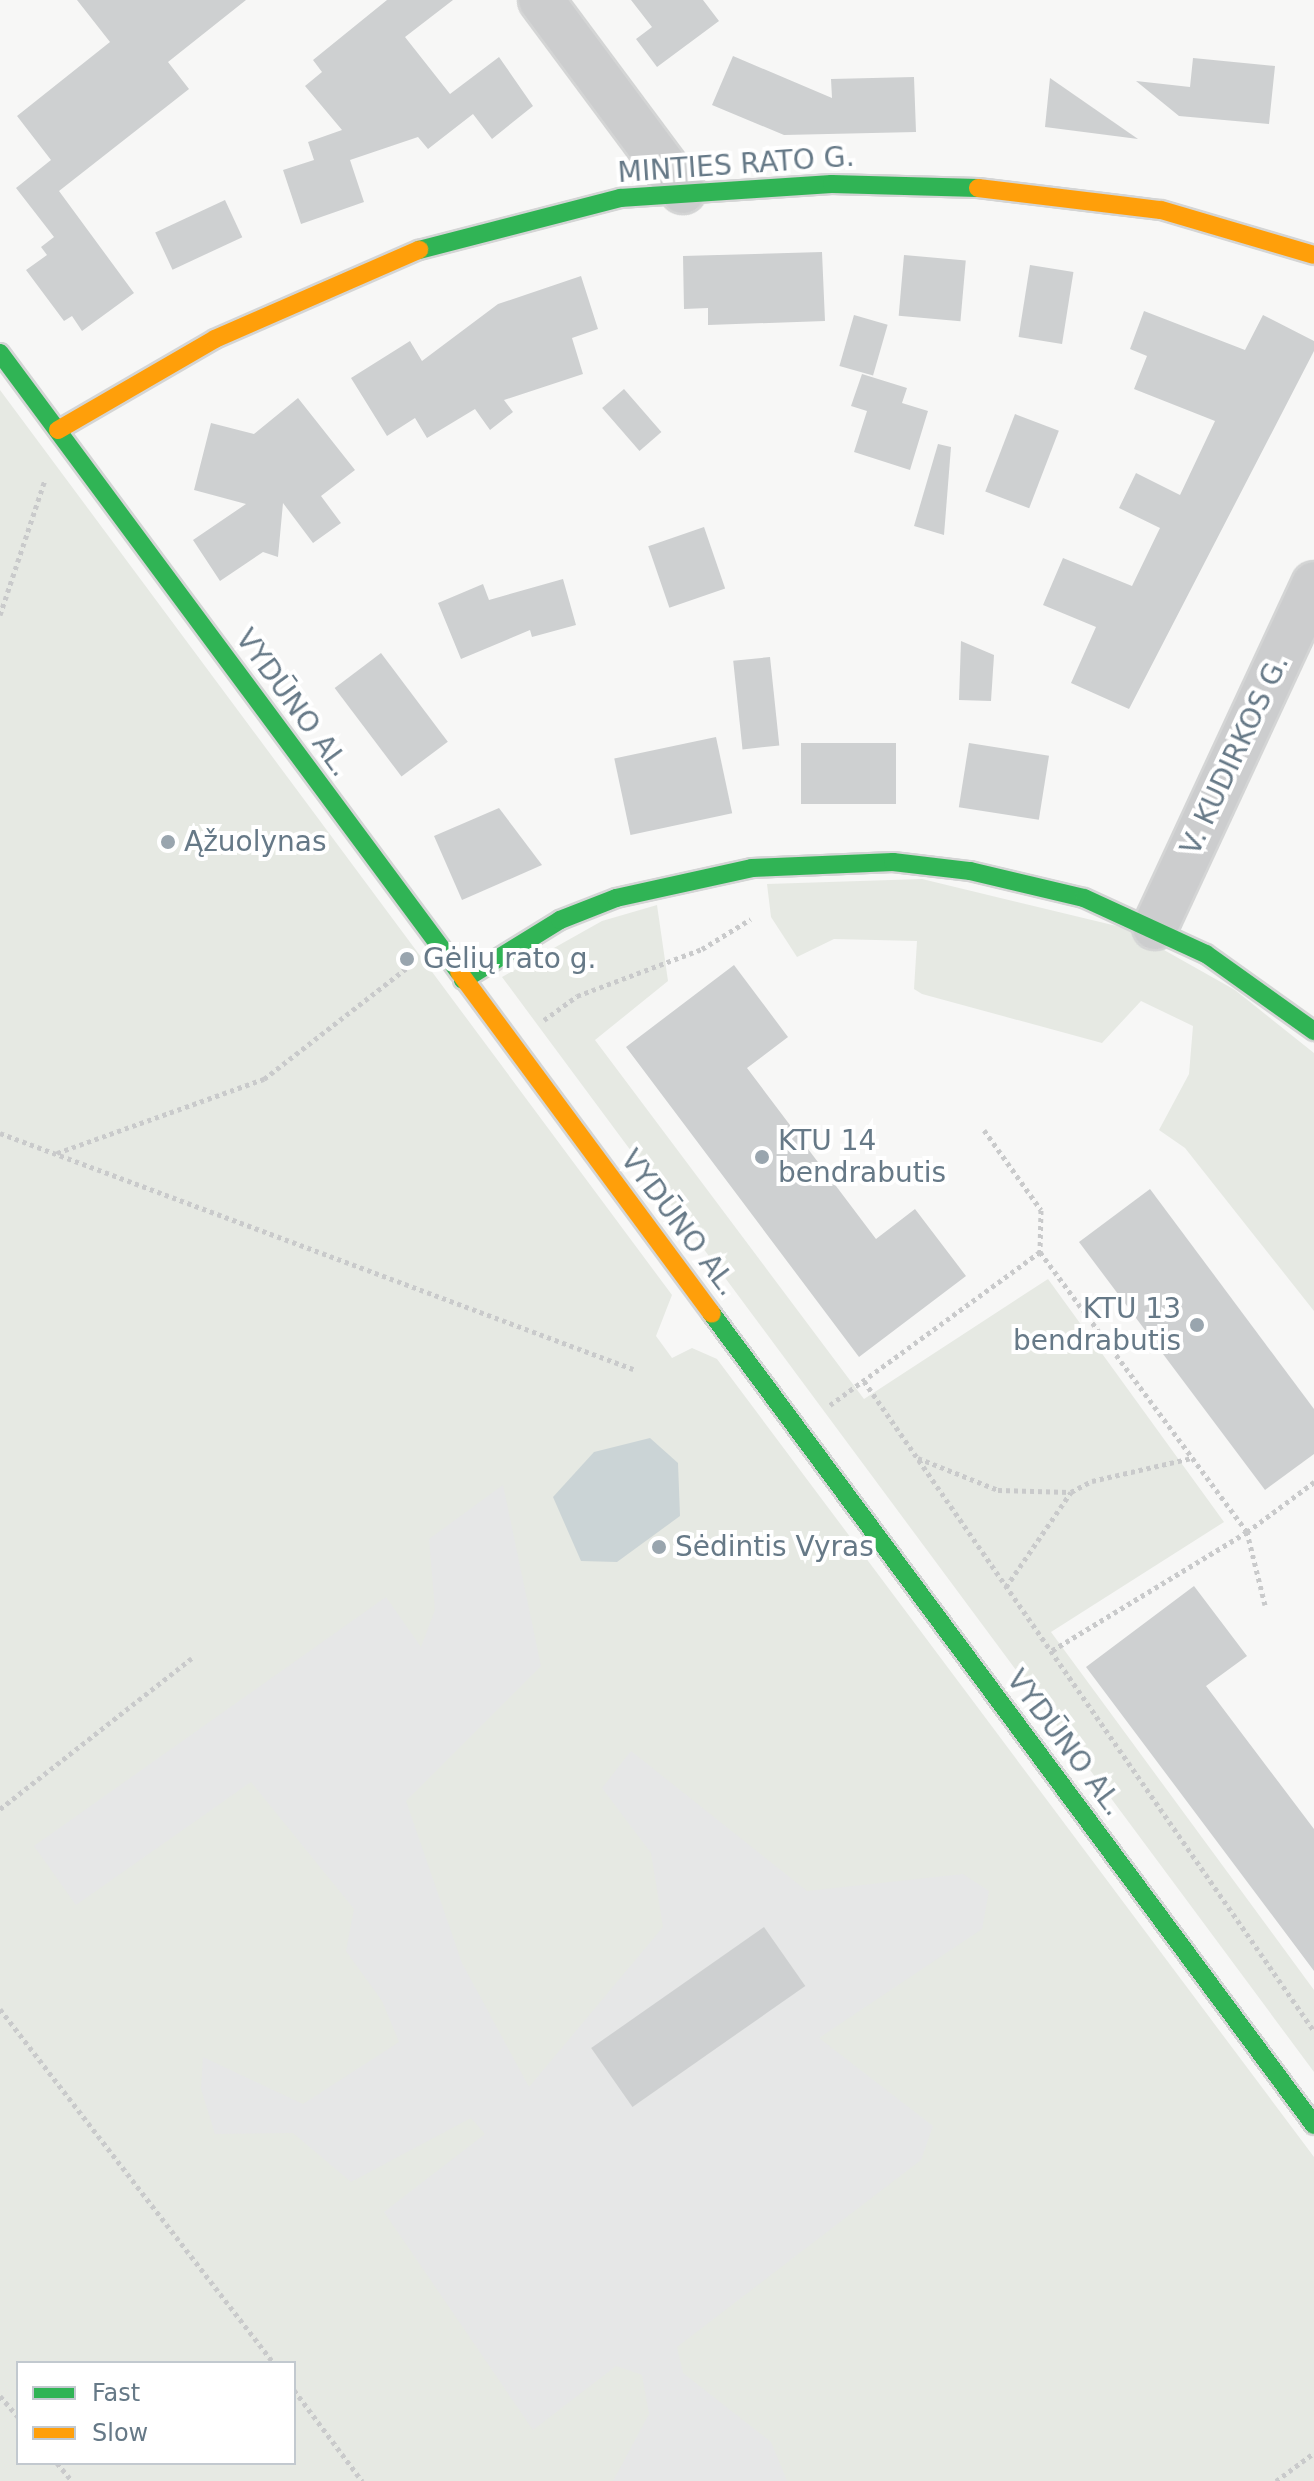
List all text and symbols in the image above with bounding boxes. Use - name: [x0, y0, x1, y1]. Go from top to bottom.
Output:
- street label: MINTIES RATO G.: [617, 140, 855, 190]
- street label: VYDŪNO AL.: [228, 623, 358, 783]
- street label: V. KUDIRKOS G.: [1174, 650, 1296, 860]
- place label: Ąžuolynas: [184, 825, 327, 859]
- marker: Ąžuolynas: [159, 833, 177, 851]
- place label: Gėlių rato g.: [423, 942, 596, 976]
- marker: Gėlių rato g.: [398, 950, 416, 968]
- place label: KTU 14 bendrabutis: [778, 1124, 946, 1190]
- street label: VYDŪNO AL.: [613, 1143, 745, 1303]
- marker: KTU 14 bendrabutis: [753, 1148, 771, 1166]
- place label: KTU 13 bendrabutis: [1013, 1292, 1181, 1358]
- marker: KTU 13 bendrabutis: [1188, 1316, 1206, 1334]
- place label: Sėdintis Vyras: [675, 1530, 874, 1564]
- marker: Sėdintis Vyras: [650, 1538, 668, 1556]
- street label: VYDŪNO AL.: [999, 1663, 1131, 1823]
- legend: [16, 2361, 296, 2465]
- text: Fast: [92, 2379, 140, 2407]
- text: Slow: [92, 2419, 148, 2447]

